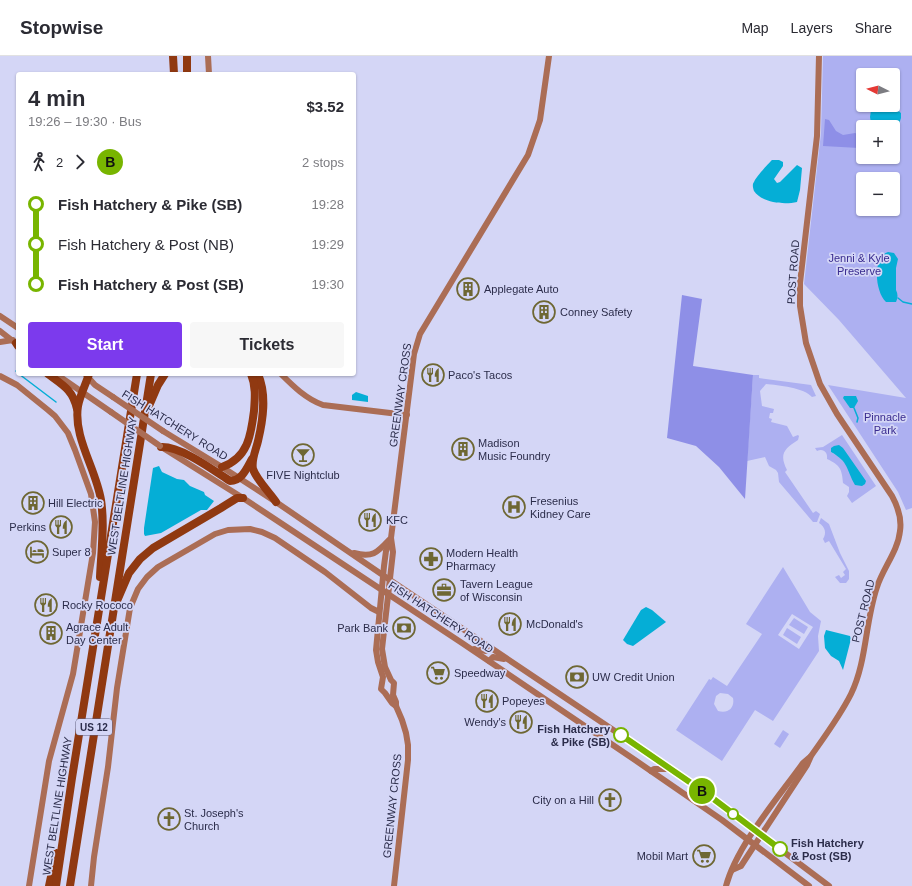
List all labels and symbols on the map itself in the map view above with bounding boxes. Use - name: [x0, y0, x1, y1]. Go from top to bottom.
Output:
- north arrow: [856, 68, 900, 112]
- street label: POST ROAD: [785, 239, 801, 305]
- park label: Jenni & Kyle Preserve: [828, 252, 890, 277]
- building icon: Applegate Auto: [455, 276, 481, 302]
- place label: Applegate Auto: [484, 283, 559, 295]
- building icon: Conney Safety: [531, 299, 557, 325]
- place label: Conney Safety: [560, 306, 633, 318]
- street label: GREENWAY CROSS: [387, 342, 413, 448]
- restaurant icon: Paco's Tacos: [420, 362, 446, 388]
- place label: Paco's Tacos: [448, 369, 513, 381]
- street label: FISH HATCHERY ROAD: [120, 388, 230, 463]
- park label: Pinnacle Park: [864, 411, 906, 436]
- street label: WEST BELTLINE HIGHWAY: [105, 415, 139, 556]
- building icon: Madison Music Foundry: [450, 436, 476, 462]
- place label: Madison Music Foundry: [478, 437, 551, 462]
- bar icon: FIVE Nightclub: [290, 442, 316, 468]
- place label: FIVE Nightclub: [266, 469, 340, 481]
- building icon: Hill Electric: [20, 490, 46, 516]
- hospital icon: Fresenius Kidney Care: [501, 494, 527, 520]
- place label: Fresenius Kidney Care: [530, 495, 591, 520]
- place label: Hill Electric: [48, 497, 103, 509]
- restaurant icon: KFC: [357, 507, 383, 533]
- restaurant icon: Perkins: [48, 514, 74, 540]
- place label: KFC: [386, 514, 408, 526]
- place label: Perkins: [9, 521, 46, 533]
- hotel icon: Super 8: [24, 539, 50, 565]
- place label: Super 8: [52, 546, 91, 558]
- pharmacy icon: Modern Health Pharmacy: [418, 546, 444, 572]
- place label: Modern Health Pharmacy: [446, 547, 518, 572]
- office icon: Tavern League of Wisconsin: [431, 577, 457, 603]
- place label: Tavern League of Wisconsin: [460, 578, 533, 603]
- street label: POST ROAD: [849, 578, 877, 644]
- street label: FISH HATCHERY ROAD: [386, 579, 496, 655]
- restaurant icon: Rocky Rococo: [33, 592, 59, 618]
- place label: Rocky Rococo: [62, 599, 133, 611]
- restaurant icon: McDonald's: [497, 611, 523, 637]
- bank icon: Park Bank: [391, 615, 417, 641]
- place label: McDonald's: [526, 618, 584, 630]
- building icon: Agrace Adult Day Center: [38, 620, 64, 646]
- place label: Agrace Adult Day Center: [66, 621, 128, 646]
- place label: Park Bank: [337, 622, 388, 634]
- supermarket icon: Speedway: [425, 660, 451, 686]
- bank icon: UW Credit Union: [564, 664, 590, 690]
- place label: Speedway: [454, 667, 506, 679]
- place label: UW Credit Union: [592, 671, 675, 683]
- restaurant icon: Popeyes: [474, 688, 500, 714]
- place label: Popeyes: [502, 695, 545, 707]
- restaurant icon: Wendy's: [508, 709, 534, 735]
- place label: Wendy's: [464, 716, 506, 728]
- road number: US 12: [76, 719, 112, 735]
- place label: Fish Hatchery & Pike (SB): [537, 723, 611, 748]
- marker: Fish Hatchery & Pike (SB): [613, 727, 629, 743]
- street label: WEST BELTLINE HIGHWAY: [40, 735, 74, 876]
- street label: GREENWAY CROSS: [381, 753, 403, 859]
- line badge: B: [689, 778, 715, 804]
- church icon: City on a Hill: [597, 787, 623, 813]
- place label: City on a Hill: [532, 794, 594, 806]
- church icon: St. Joseph's Church: [156, 806, 182, 832]
- place label: St. Joseph's Church: [184, 807, 244, 832]
- unlabelled marker: [727, 808, 739, 820]
- place label: Fish Hatchery & Post (SB): [791, 837, 865, 862]
- marker: Fish Hatchery & Post (SB): [772, 841, 788, 857]
- supermarket icon: Mobil Mart: [691, 843, 717, 869]
- place label: Mobil Mart: [637, 850, 688, 862]

